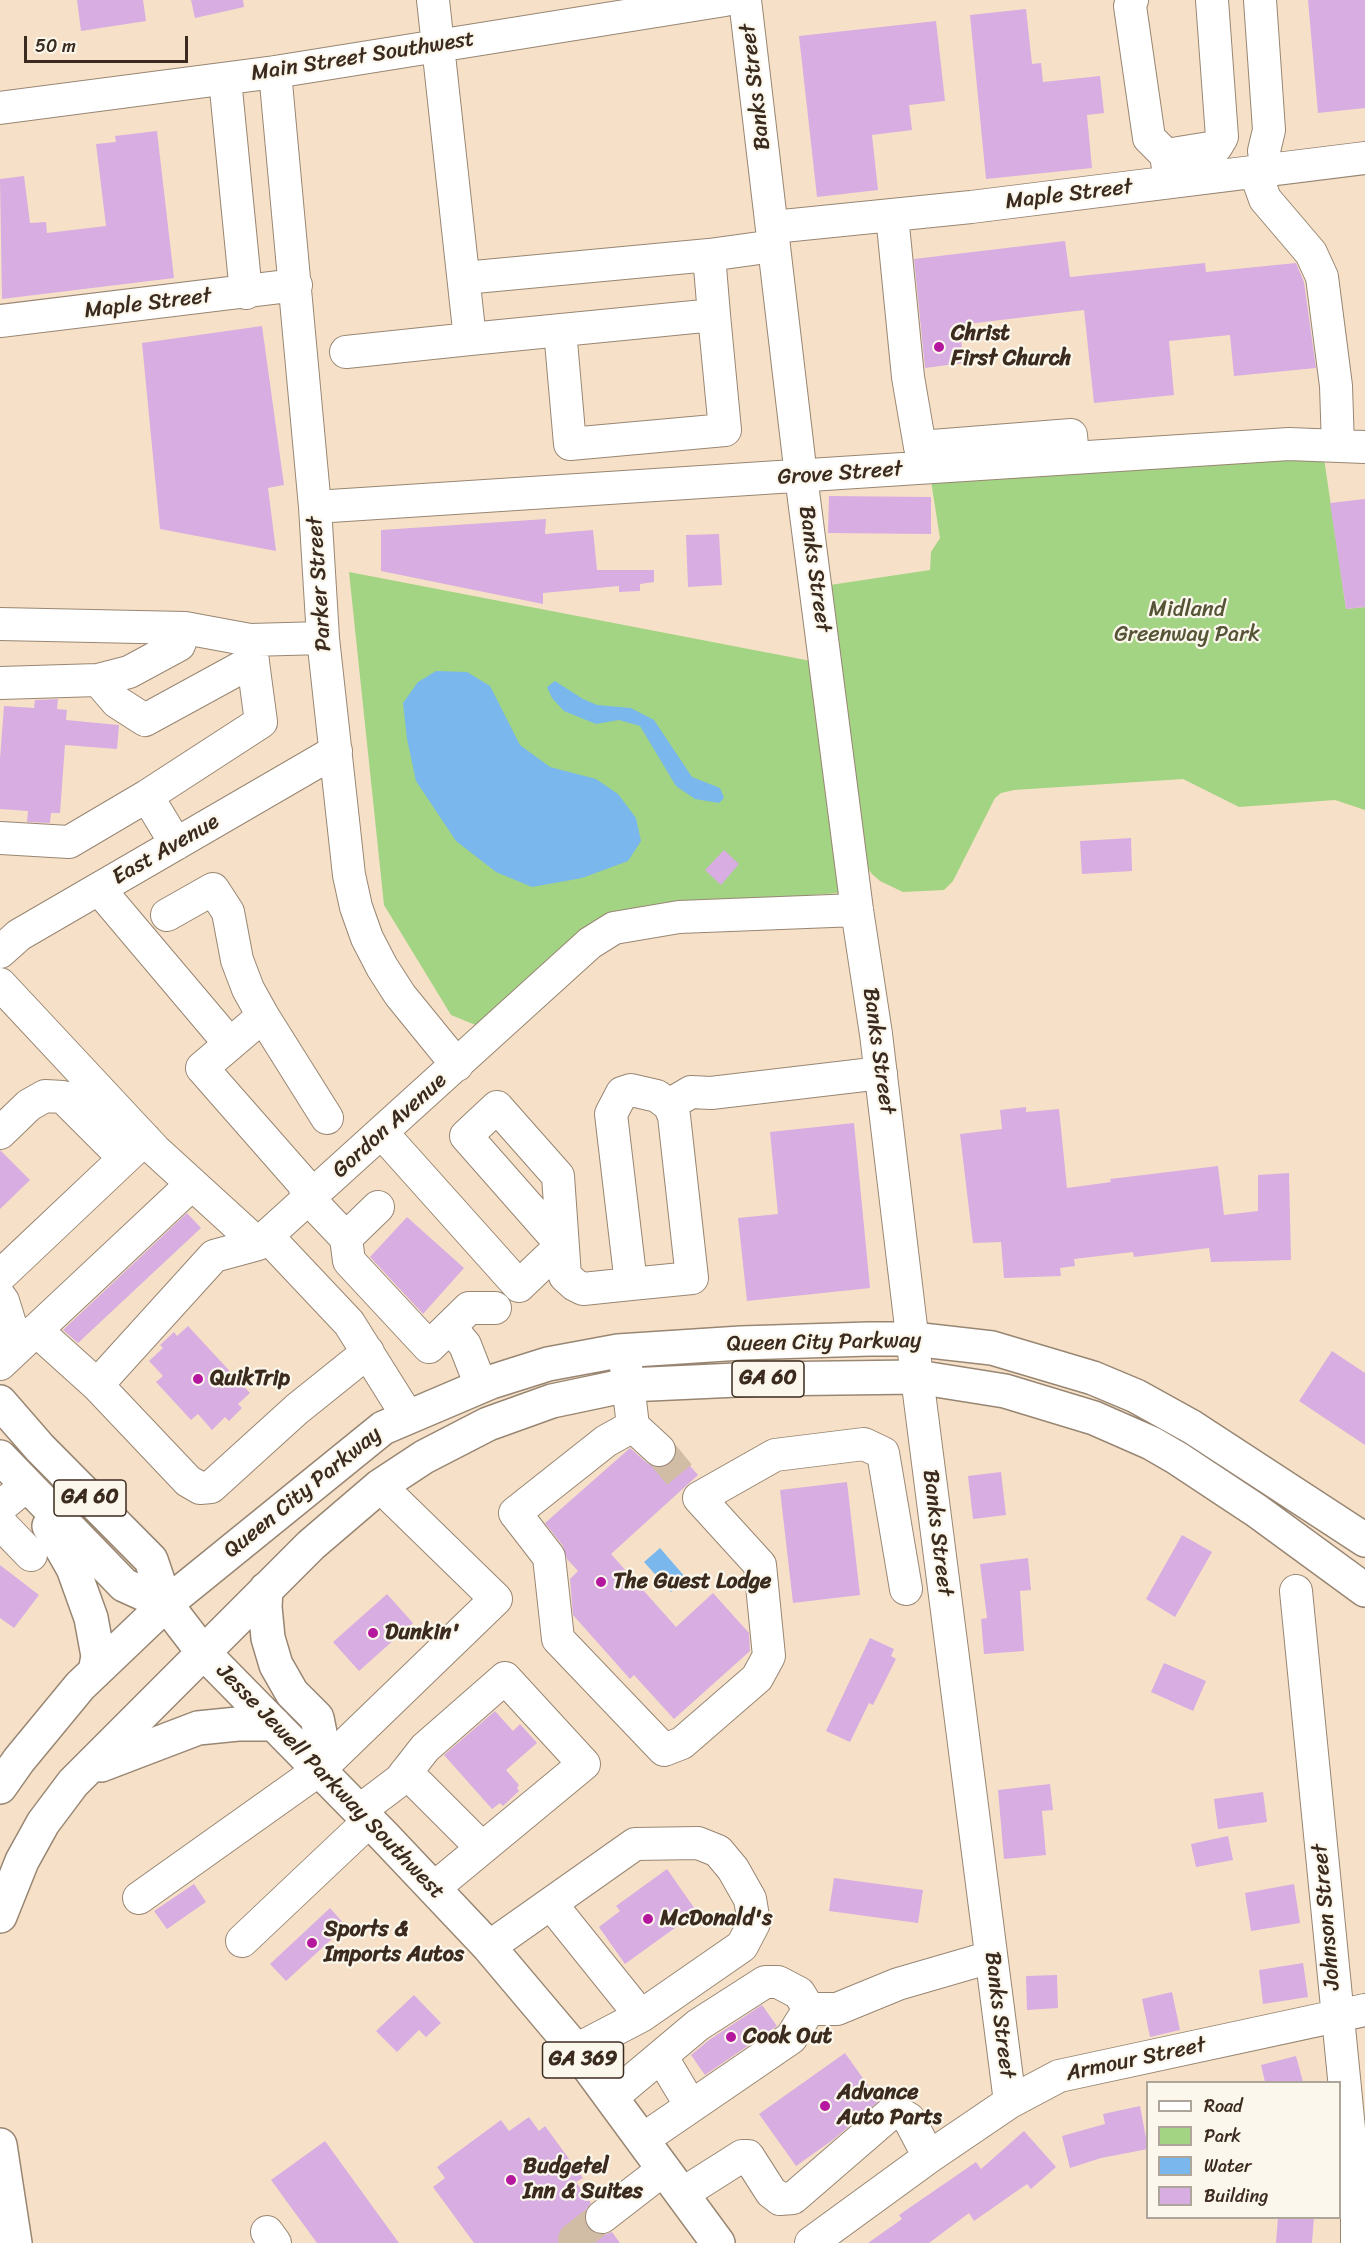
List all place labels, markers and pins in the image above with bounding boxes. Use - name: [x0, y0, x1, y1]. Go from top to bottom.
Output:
- place label: Christ First Church: [951, 321, 1071, 372]
- marker: Christ First Church: [932, 340, 946, 354]
- place label: QuikTrip: [210, 1366, 290, 1392]
- marker: QuikTrip: [191, 1372, 205, 1386]
- place label: The Guest Lodge: [613, 1569, 771, 1595]
- marker: The Guest Lodge: [594, 1575, 608, 1589]
- place label: Dunkin': [385, 1620, 460, 1646]
- marker: Dunkin': [366, 1626, 380, 1640]
- place label: McDonald's: [660, 1906, 772, 1932]
- marker: McDonald's: [641, 1912, 655, 1926]
- place label: Sports & Imports Autos: [324, 1917, 464, 1969]
- marker: Sports & Imports Autos: [305, 1936, 319, 1950]
- place label: Cook Out: [743, 2024, 832, 2050]
- marker: Cook Out: [724, 2030, 738, 2044]
- place label: Advance Auto Parts: [837, 2080, 942, 2132]
- marker: Advance Auto Parts: [818, 2099, 832, 2113]
- place label: Budgetel Inn & Suites: [523, 2154, 643, 2206]
- marker: Budgetel Inn & Suites: [504, 2173, 518, 2187]

